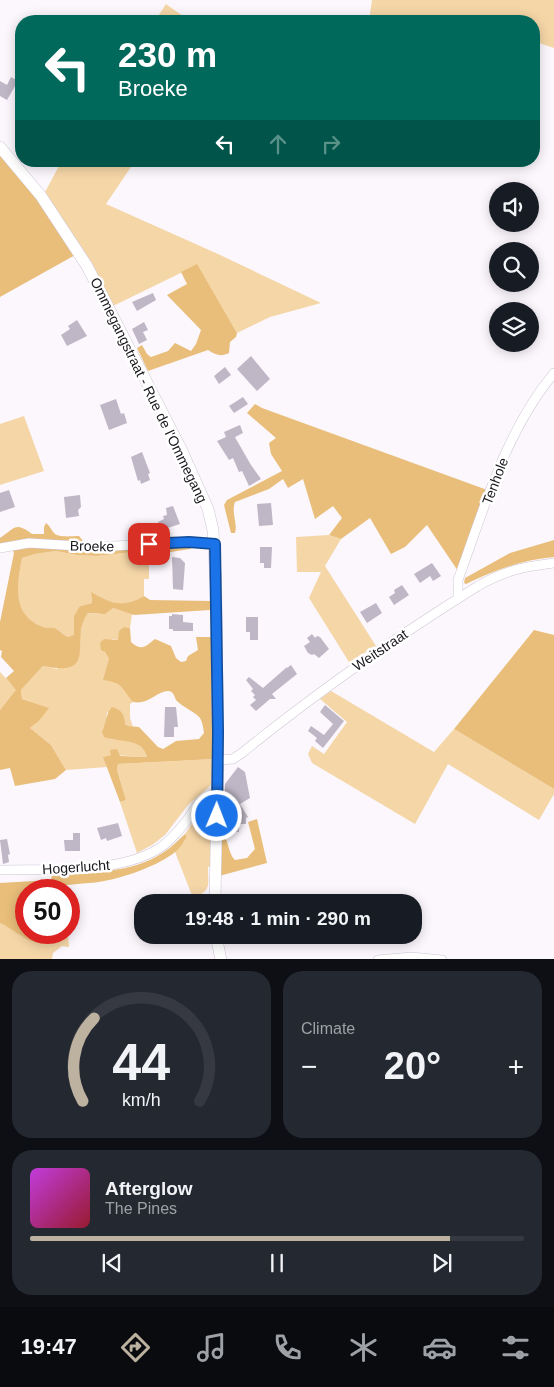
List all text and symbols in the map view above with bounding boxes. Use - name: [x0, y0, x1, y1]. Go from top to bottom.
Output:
- icon: left: [35, 35, 100, 100]
- text: 230 m: [118, 35, 217, 74]
- text: Broeke: [118, 76, 188, 101]
- icon: left: [211, 130, 239, 158]
- icon: ahead: [264, 130, 292, 158]
- icon: right: [317, 130, 345, 158]
- map controls: [489, 182, 539, 352]
- button: sound: [489, 182, 539, 232]
- button: search: [489, 242, 539, 292]
- street label: Ommegangstraat - Rue de l'Ommegang: [87, 275, 211, 505]
- button: layers: [489, 302, 539, 352]
- street label: Tenhole: [479, 455, 511, 507]
- pin: [128, 523, 170, 565]
- icon: arrive: [135, 530, 163, 558]
- street label: Broeke: [70, 538, 115, 554]
- street label: Weitstraat: [350, 626, 411, 674]
- position arrow: [190, 789, 242, 841]
- street label: Hogerlucht: [42, 857, 110, 877]
- speed limit sign: 50: [15, 879, 80, 944]
- text: 19:48 · 1 min · 290 m: [185, 908, 371, 929]
- text: Climate: [301, 1020, 355, 1037]
- text: 44: [113, 1033, 170, 1091]
- text: 20°: [384, 1045, 441, 1087]
- text: −: [301, 1051, 317, 1082]
- text: +: [508, 1051, 524, 1082]
- text: km/h: [122, 1090, 161, 1110]
- text: Afterglow: [105, 1178, 193, 1199]
- text: The Pines: [105, 1200, 177, 1217]
- icon: previous: [98, 1249, 126, 1277]
- icon: pause: [263, 1249, 291, 1277]
- icon: next: [428, 1249, 456, 1277]
- icon: directions: [118, 1330, 153, 1365]
- icon: music: [194, 1330, 229, 1365]
- icon: phone: [270, 1330, 305, 1365]
- icon: climate: [346, 1330, 381, 1365]
- icon: car: [422, 1330, 457, 1365]
- icon: filters: [498, 1330, 533, 1365]
- text: 19:47: [21, 1334, 77, 1359]

